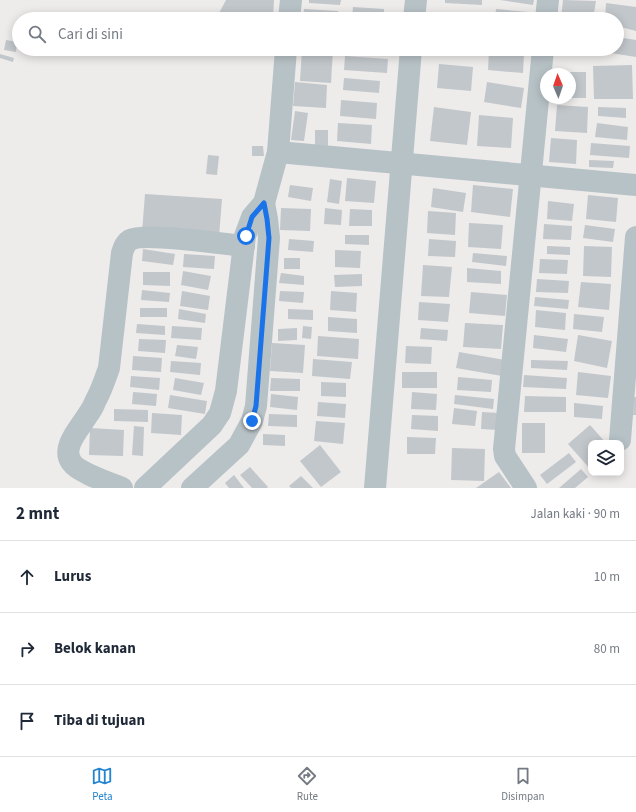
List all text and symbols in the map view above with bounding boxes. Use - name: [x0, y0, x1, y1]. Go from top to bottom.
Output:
- search box: [12, 12, 624, 56]
- icon: search: [26, 23, 48, 45]
- text: Cari di sini: [58, 24, 123, 45]
- north arrow: [540, 68, 576, 104]
- route start: [237, 227, 255, 245]
- route end: [243, 412, 261, 430]
- map controls: [588, 440, 624, 476]
- button: layers: [588, 440, 624, 476]
- text: 2 mnt: [16, 502, 59, 526]
- text: Jalan kaki · 90 m: [530, 505, 620, 523]
- icon: ahead: [16, 566, 38, 588]
- text: Lurus: [54, 566, 91, 587]
- text: 10 m: [594, 568, 620, 586]
- icon: right: [16, 638, 38, 660]
- text: Belok kanan: [54, 638, 136, 659]
- text: 80 m: [594, 640, 620, 658]
- icon: arrive: [16, 710, 38, 732]
- text: Tiba di tujuan: [54, 710, 145, 731]
- tab: Peta: [91, 765, 113, 804]
- tab: Rute: [296, 765, 318, 804]
- tab: Disimpan: [501, 765, 545, 804]

